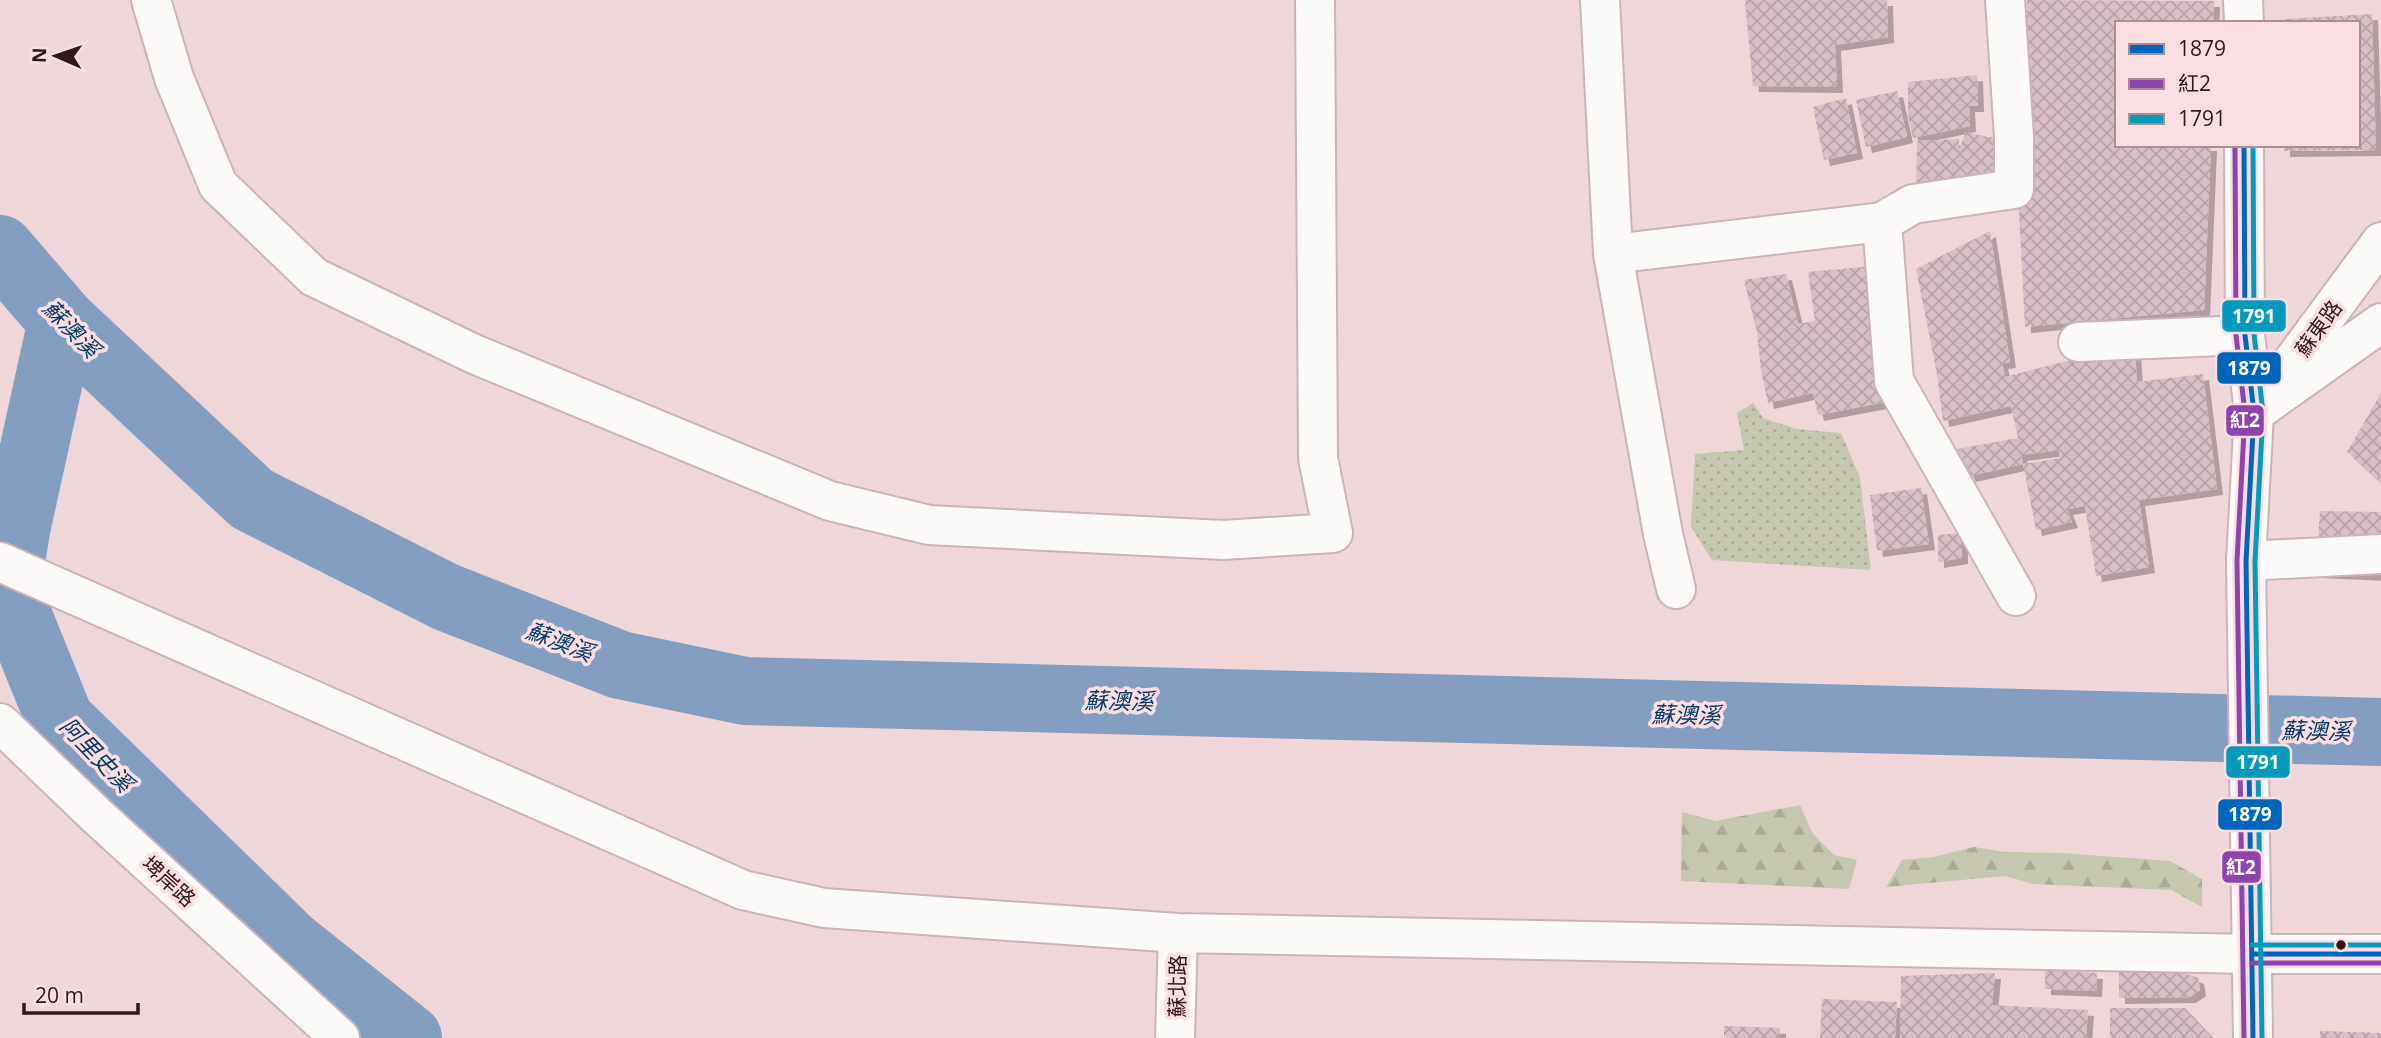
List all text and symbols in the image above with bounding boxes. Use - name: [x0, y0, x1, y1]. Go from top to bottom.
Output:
- north arrow: [21, 21, 91, 91]
- legend: [2115, 21, 2360, 147]
- text: 1879: [2178, 34, 2226, 62]
- text: N: [26, 47, 52, 64]
- text: 紅2: [2178, 69, 2211, 97]
- text: 1791: [2178, 104, 2226, 132]
- water label: 蘇澳溪: [37, 292, 110, 366]
- street label: 蘇東路: [2288, 294, 2348, 362]
- line badge: 1791: [2221, 299, 2287, 333]
- text: 1791: [2232, 303, 2276, 329]
- line badge: 1879: [2216, 351, 2282, 385]
- text: 1879: [2227, 355, 2271, 381]
- line badge: 紅2: [2225, 404, 2265, 437]
- text: 紅2: [2230, 407, 2260, 433]
- water label: 蘇澳溪: [522, 614, 601, 669]
- water label: 蘇澳溪: [1084, 683, 1157, 717]
- water label: 蘇澳溪: [1651, 697, 1724, 731]
- water label: 阿里史溪: [54, 710, 143, 800]
- water label: 蘇澳溪: [2281, 713, 2354, 747]
- line badge: 1791: [2225, 745, 2291, 779]
- text: 1791: [2236, 749, 2280, 775]
- line badge: 1879: [2217, 798, 2283, 831]
- text: 1879: [2228, 801, 2272, 827]
- street label: 埤岸路: [136, 850, 202, 912]
- line badge: 紅2: [2221, 850, 2262, 884]
- text: 紅2: [2226, 854, 2256, 880]
- unlabelled marker: [2334, 938, 2348, 952]
- street label: 蘇北路: [1162, 954, 1192, 1018]
- scale bar: [24, 972, 138, 1016]
- text: 20 m: [35, 981, 84, 1009]

